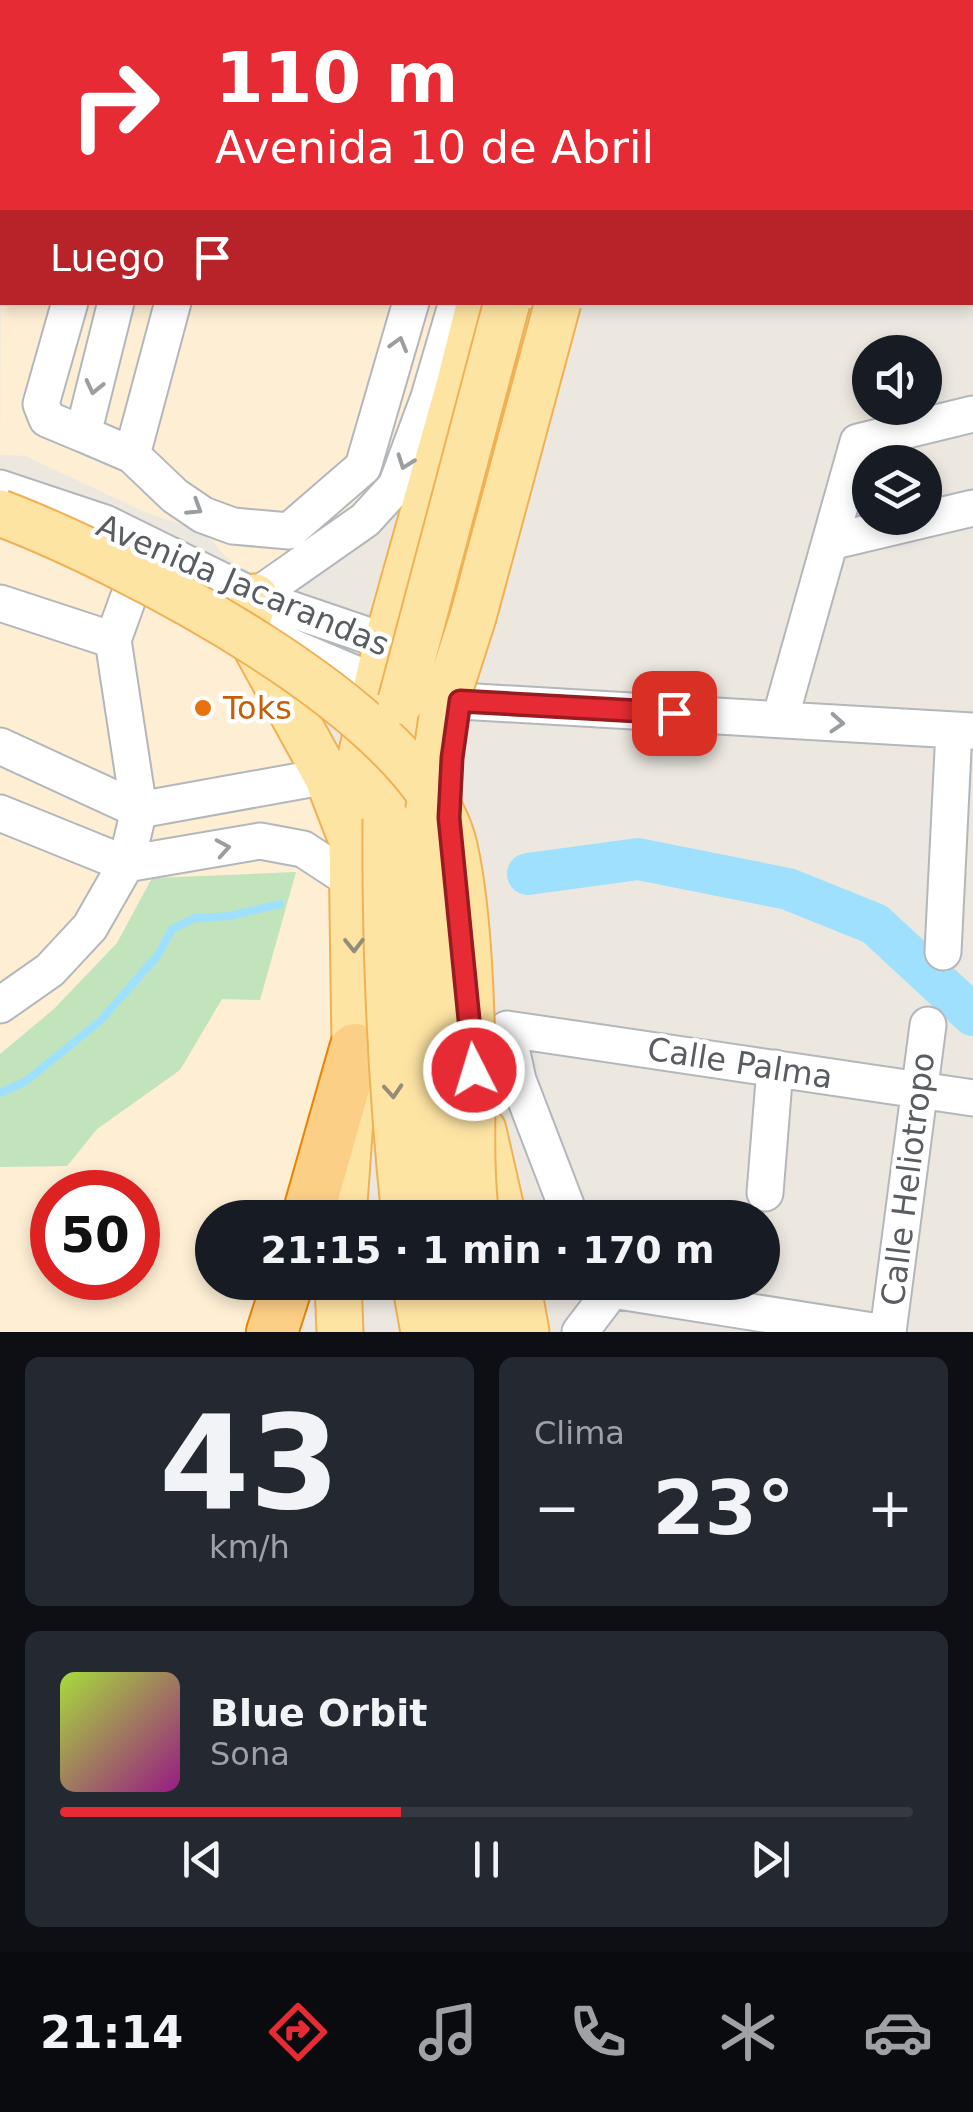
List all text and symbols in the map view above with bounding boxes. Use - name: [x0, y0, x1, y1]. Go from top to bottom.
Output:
- text: 110 m: [215, 37, 458, 119]
- icon: right: [50, 40, 180, 170]
- text: Avenida 10 de Abril: [215, 121, 654, 174]
- icon: arrive: [185, 230, 240, 285]
- text: Luego: [50, 236, 165, 280]
- map controls: [852, 335, 942, 535]
- button: sound: [852, 335, 942, 425]
- one-way arrow: [387, 336, 408, 353]
- one-way arrow: [85, 378, 106, 395]
- button: layers: [852, 445, 942, 535]
- one-way arrow: [396, 452, 417, 469]
- one-way arrow: [184, 496, 202, 515]
- street label: Avenida Jacarandas: [91, 506, 395, 664]
- pin: [632, 671, 717, 756]
- icon: arrive: [647, 686, 702, 741]
- place label: Toks: [222, 689, 292, 727]
- marker: Toks: [192, 697, 214, 719]
- one-way arrow: [829, 711, 845, 733]
- one-way arrow: [214, 838, 231, 859]
- one-way arrow: [343, 938, 364, 954]
- position arrow: [422, 1018, 526, 1122]
- street label: Calle Palma: [645, 1030, 835, 1096]
- street label: Calle Heliotropo: [874, 1050, 942, 1308]
- one-way arrow: [382, 1084, 403, 1100]
- speed limit sign: 50: [30, 1170, 160, 1300]
- text: 21:15 · 1 min · 170 m: [260, 1228, 715, 1272]
- text: 43: [159, 1387, 340, 1539]
- text: Clima: [534, 1414, 625, 1452]
- text: 23°: [653, 1464, 794, 1552]
- text: −: [534, 1476, 580, 1540]
- text: +: [867, 1476, 913, 1540]
- text: km/h: [209, 1528, 290, 1566]
- text: Blue Orbit: [210, 1691, 427, 1735]
- text: Sona: [210, 1735, 290, 1773]
- icon: previous: [175, 1832, 230, 1887]
- icon: pause: [459, 1832, 514, 1887]
- icon: next: [743, 1832, 798, 1887]
- icon: directions: [263, 1997, 333, 2067]
- icon: music: [413, 1997, 483, 2067]
- icon: phone: [563, 1997, 633, 2067]
- icon: climate: [713, 1997, 783, 2067]
- icon: car: [863, 1997, 933, 2067]
- text: 21:14: [40, 2006, 183, 2059]

